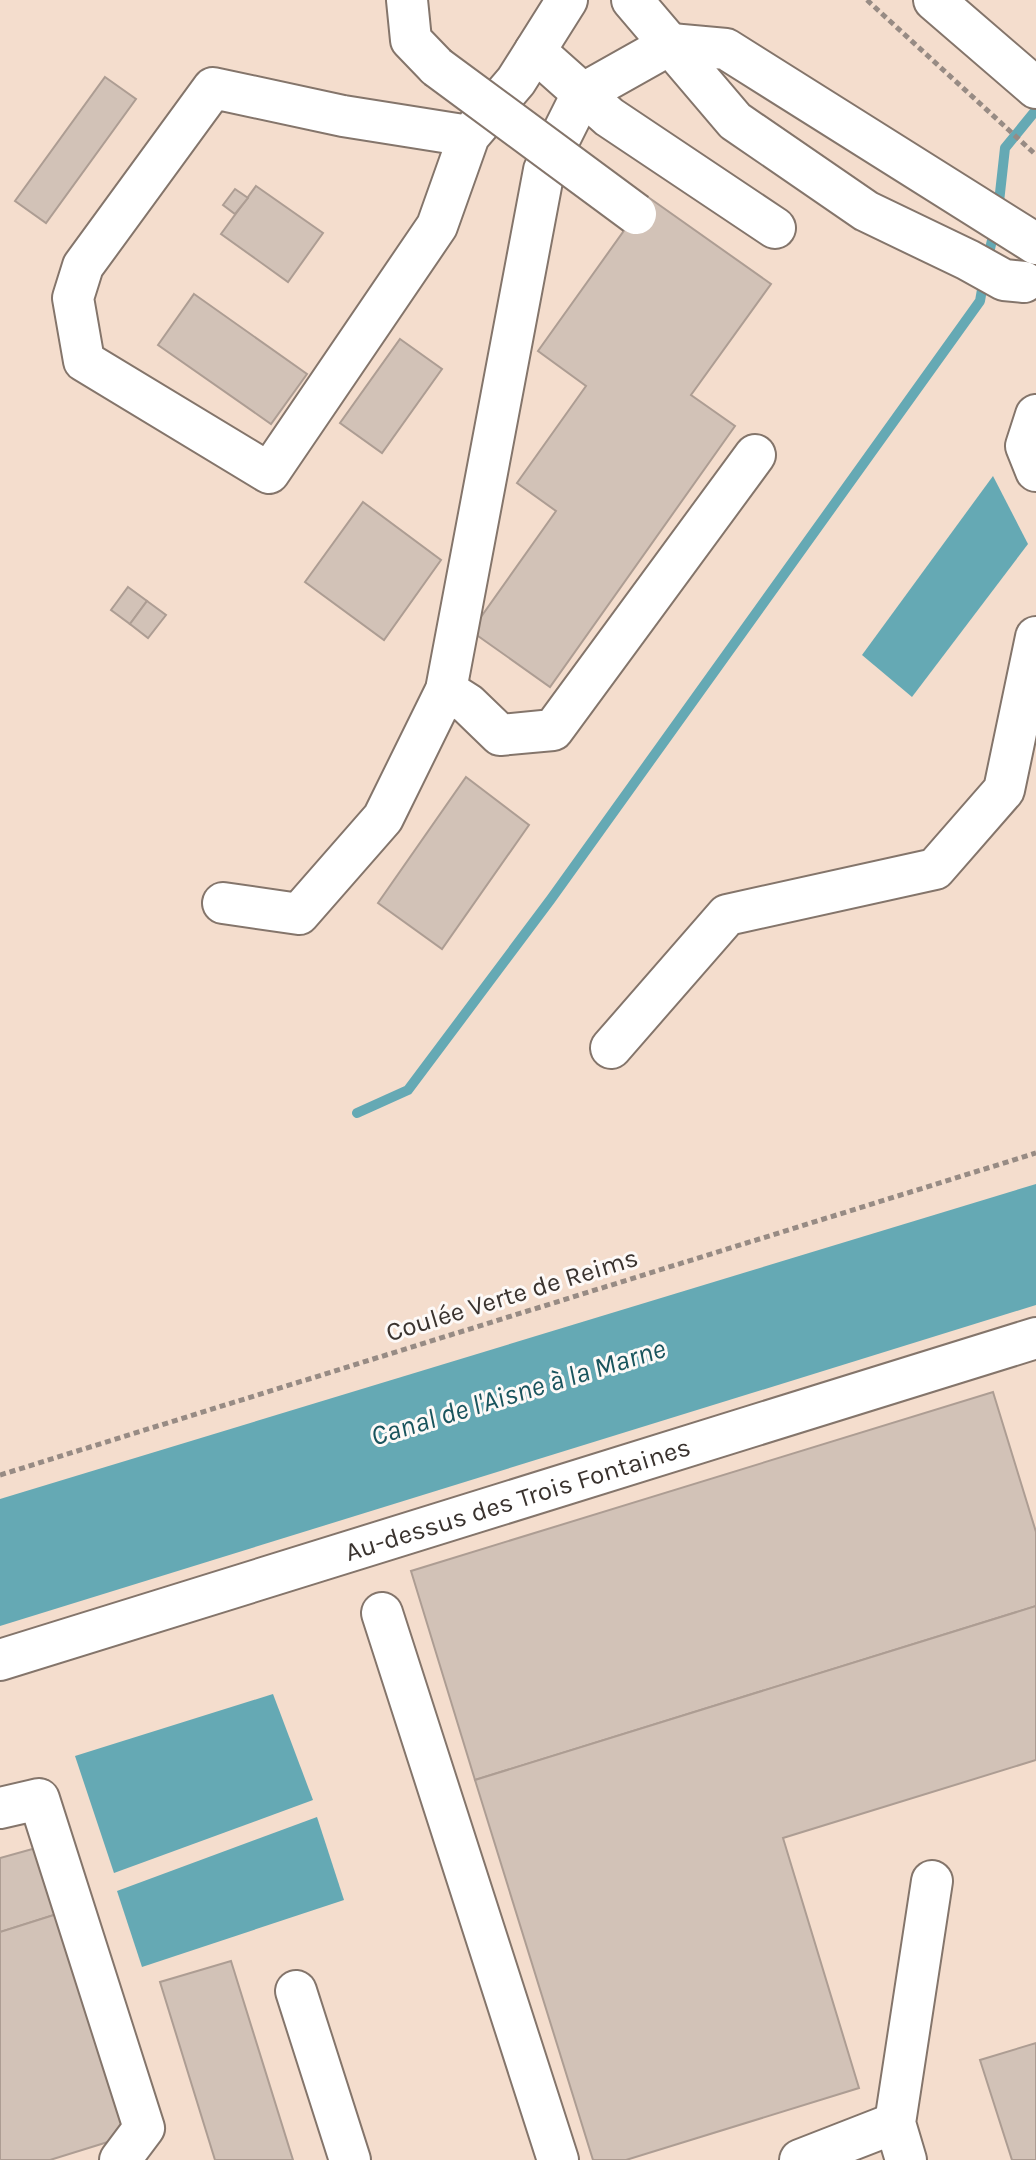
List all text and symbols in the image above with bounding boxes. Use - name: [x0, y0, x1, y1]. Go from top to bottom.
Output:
- street label: Coulée Verte de Reims: [382, 1242, 642, 1348]
- water label: Canal de l'Aisne à la Marne: [367, 1331, 669, 1453]
- street label: Au-dessus des Trois Fontaines: [341, 1431, 694, 1567]

